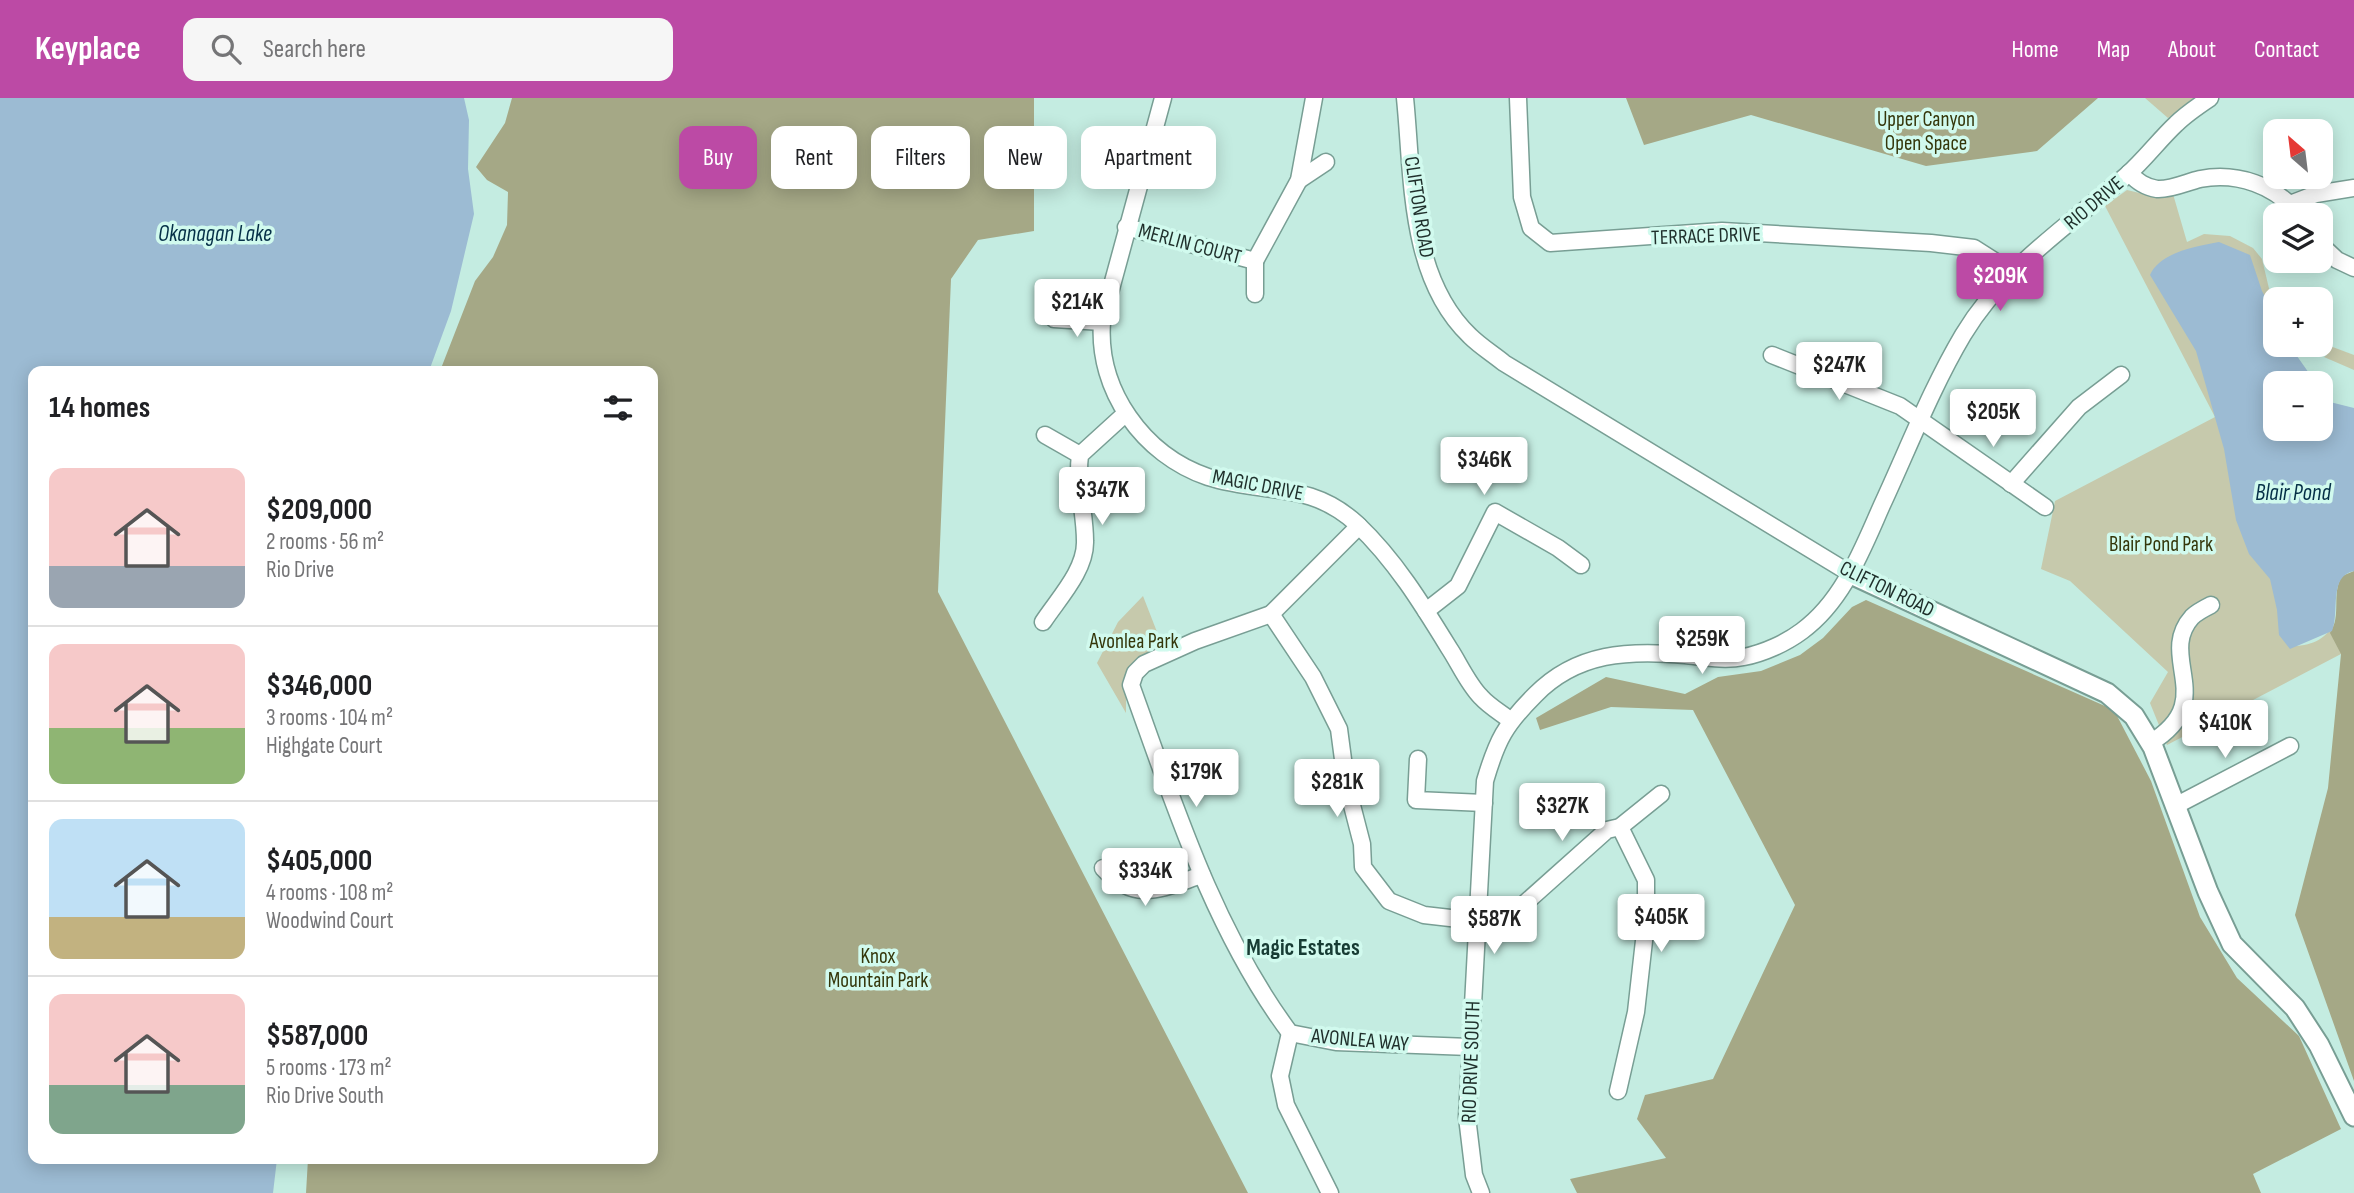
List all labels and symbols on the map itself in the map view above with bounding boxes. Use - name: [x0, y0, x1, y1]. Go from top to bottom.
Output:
- park label: Upper Canyon Open Space: [1877, 107, 1975, 156]
- north arrow: [2263, 119, 2333, 189]
- street label: CLIFTON ROAD: [1399, 155, 1439, 259]
- street label: RIO DRIVE: [2059, 171, 2129, 235]
- street label: MERLIN COURT: [1136, 218, 1245, 270]
- water label: Okanagan Lake: [158, 220, 272, 248]
- street label: TERRACE DRIVE: [1651, 222, 1761, 250]
- pin: $209K: [1951, 254, 2049, 313]
- pin: $214K: [1028, 280, 1126, 339]
- pin: $247K: [1790, 342, 1888, 402]
- pin: $205K: [1944, 390, 2042, 449]
- pin: $346K: [1435, 438, 1533, 497]
- street label: MAGIC DRIVE: [1210, 464, 1306, 506]
- pin: $347K: [1053, 468, 1151, 527]
- water label: Blair Pond: [2255, 479, 2331, 507]
- park label: Blair Pond Park: [2109, 532, 2213, 557]
- street label: CLIFTON ROAD: [1836, 555, 1938, 623]
- pin: $259K: [1653, 616, 1751, 676]
- park label: Avonlea Park: [1089, 629, 1178, 654]
- pin: $410K: [2176, 700, 2274, 760]
- pin: $179K: [1147, 750, 1245, 809]
- pin: $281K: [1288, 760, 1386, 819]
- pin: $327K: [1513, 784, 1611, 843]
- pin: $334K: [1096, 848, 1194, 908]
- pin: $405K: [1612, 894, 1710, 954]
- pin: $587K: [1445, 896, 1543, 956]
- district label: Magic Estates: [1246, 934, 1360, 962]
- park label: Knox Mountain Park: [828, 944, 928, 993]
- street label: RIO DRIVE SOUTH: [1456, 1000, 1486, 1124]
- street label: AVONLEA WAY: [1309, 1023, 1410, 1057]

